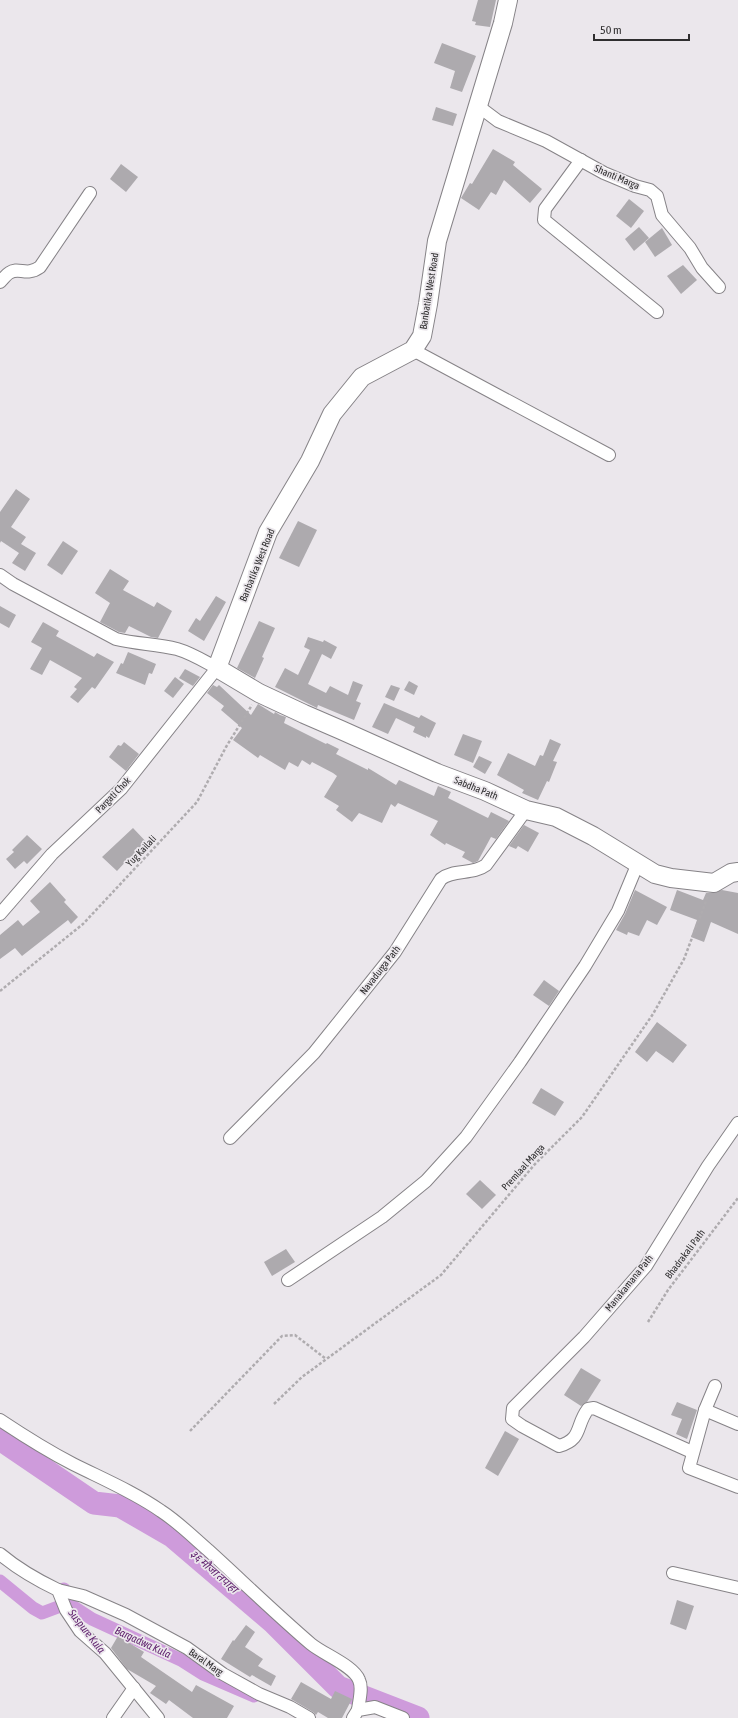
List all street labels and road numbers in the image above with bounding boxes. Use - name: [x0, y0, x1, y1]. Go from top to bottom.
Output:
- street label: Shanti Marga: [593, 163, 641, 192]
- street label: Banbatika West Road: [417, 252, 441, 330]
- street label: Banbatika West Road: [237, 527, 277, 603]
- street label: Pargati Chok: [93, 774, 133, 815]
- street label: Sabdha Path: [452, 774, 500, 802]
- street label: Yug Kailali: [124, 833, 158, 869]
- street label: Navadurga Path: [358, 943, 402, 996]
- street label: Premlaal Marga: [499, 1141, 547, 1192]
- street label: Bhadrakali Path: [663, 1227, 707, 1281]
- street label: Manakamana Path: [603, 1252, 655, 1314]
- street label: Baral Marg: [187, 1646, 226, 1678]

